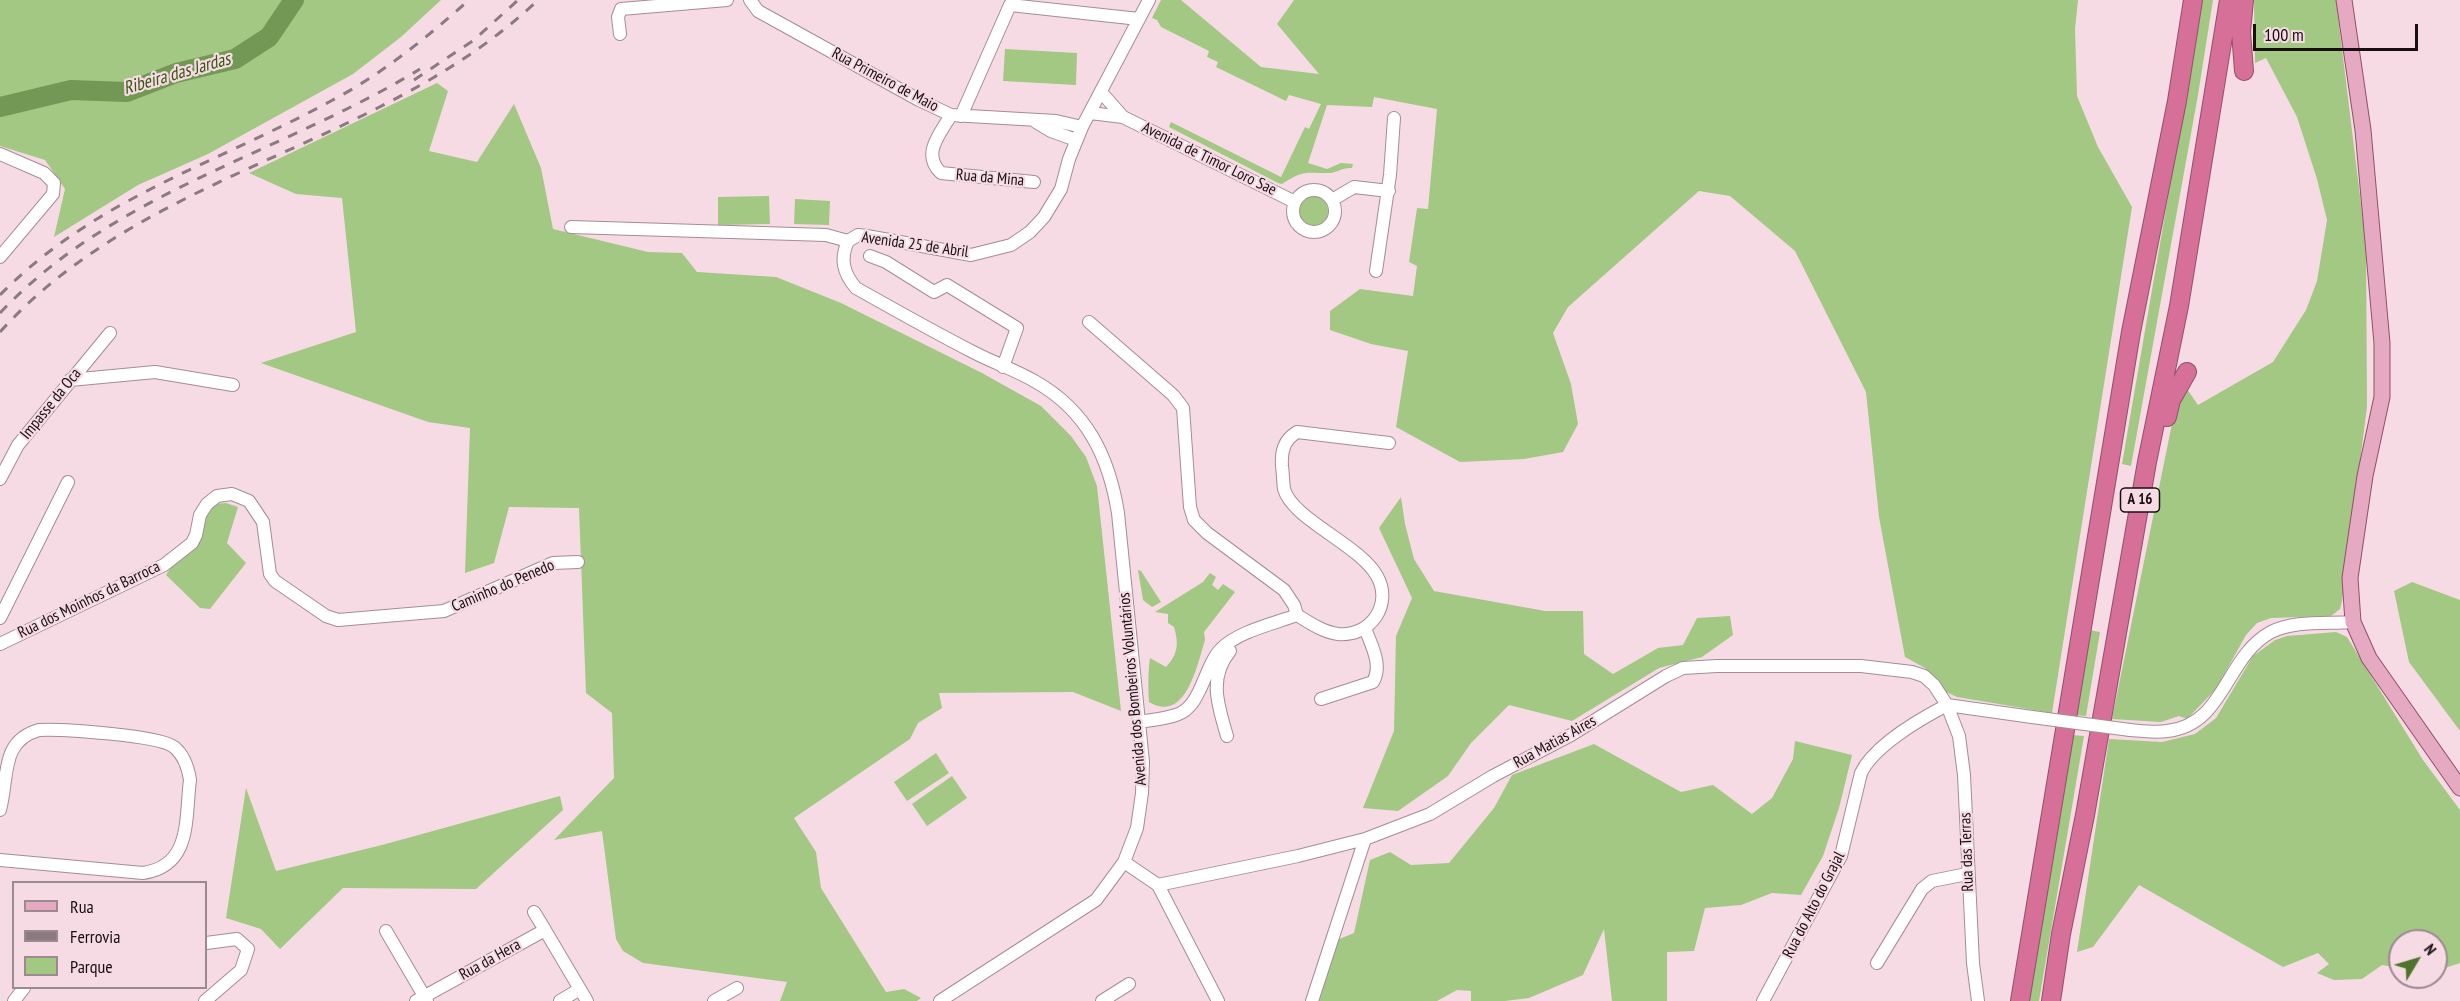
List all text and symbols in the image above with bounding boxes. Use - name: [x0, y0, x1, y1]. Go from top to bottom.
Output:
- scale bar: [2256, 12, 2421, 50]
- text: 100 m: [2264, 23, 2304, 46]
- street label: Rua Primeiro de Maio: [828, 44, 942, 116]
- water label: Ribeira das Jardas: [121, 48, 233, 100]
- street label: Avenida de Timor Loro Sae: [1139, 118, 1279, 200]
- street label: Rua da Mina: [955, 165, 1025, 191]
- street label: Avenida 25 de Abril: [860, 228, 970, 262]
- street label: Impasse da Oca: [17, 365, 85, 443]
- road number: A 16: [2120, 488, 2160, 512]
- street label: Caminho do Penedo: [449, 556, 557, 616]
- street label: Rua dos Moinhos da Barroca: [15, 557, 163, 643]
- street label: Avenida dos Bombeiros Voluntários: [1115, 592, 1151, 786]
- street label: Rua Matias Aires: [1510, 711, 1600, 773]
- street label: Rua das Terras: [1956, 812, 1978, 892]
- street label: Rua do Alto do Grajal: [1779, 849, 1849, 961]
- legend: [12, 881, 207, 989]
- text: Rua: [70, 895, 94, 918]
- text: Ferrovia: [70, 925, 120, 948]
- north arrow: [2388, 929, 2448, 989]
- street label: Rua da Hera: [456, 935, 524, 985]
- text: N: [2420, 940, 2441, 959]
- text: Parque: [70, 955, 113, 978]

